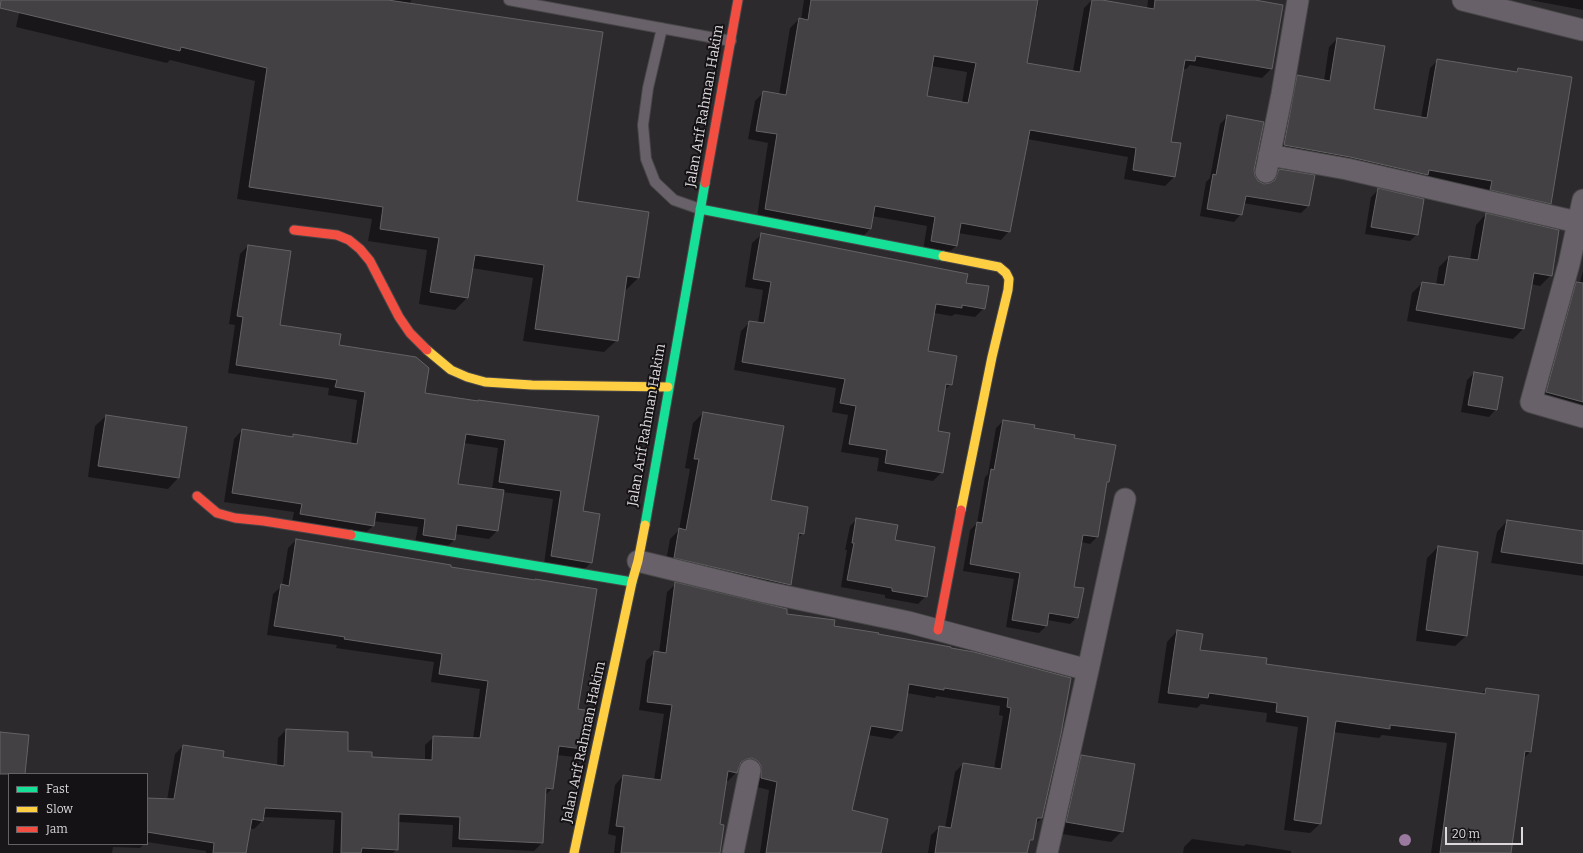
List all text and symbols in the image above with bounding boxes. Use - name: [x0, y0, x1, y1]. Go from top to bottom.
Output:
- street label: Jalan Arif Rahman Hakim: [682, 24, 728, 188]
- street label: Jalan Arif Rahman Hakim: [624, 343, 670, 507]
- street label: Jalan Arif Rahman Hakim: [559, 660, 609, 824]
- legend: [8, 773, 148, 845]
- text: Fast: [46, 782, 69, 796]
- text: Slow: [46, 802, 73, 816]
- scale bar: [1447, 819, 1525, 845]
- text: Jam: [46, 822, 68, 836]
- text: 20 m: [1452, 827, 1480, 841]

